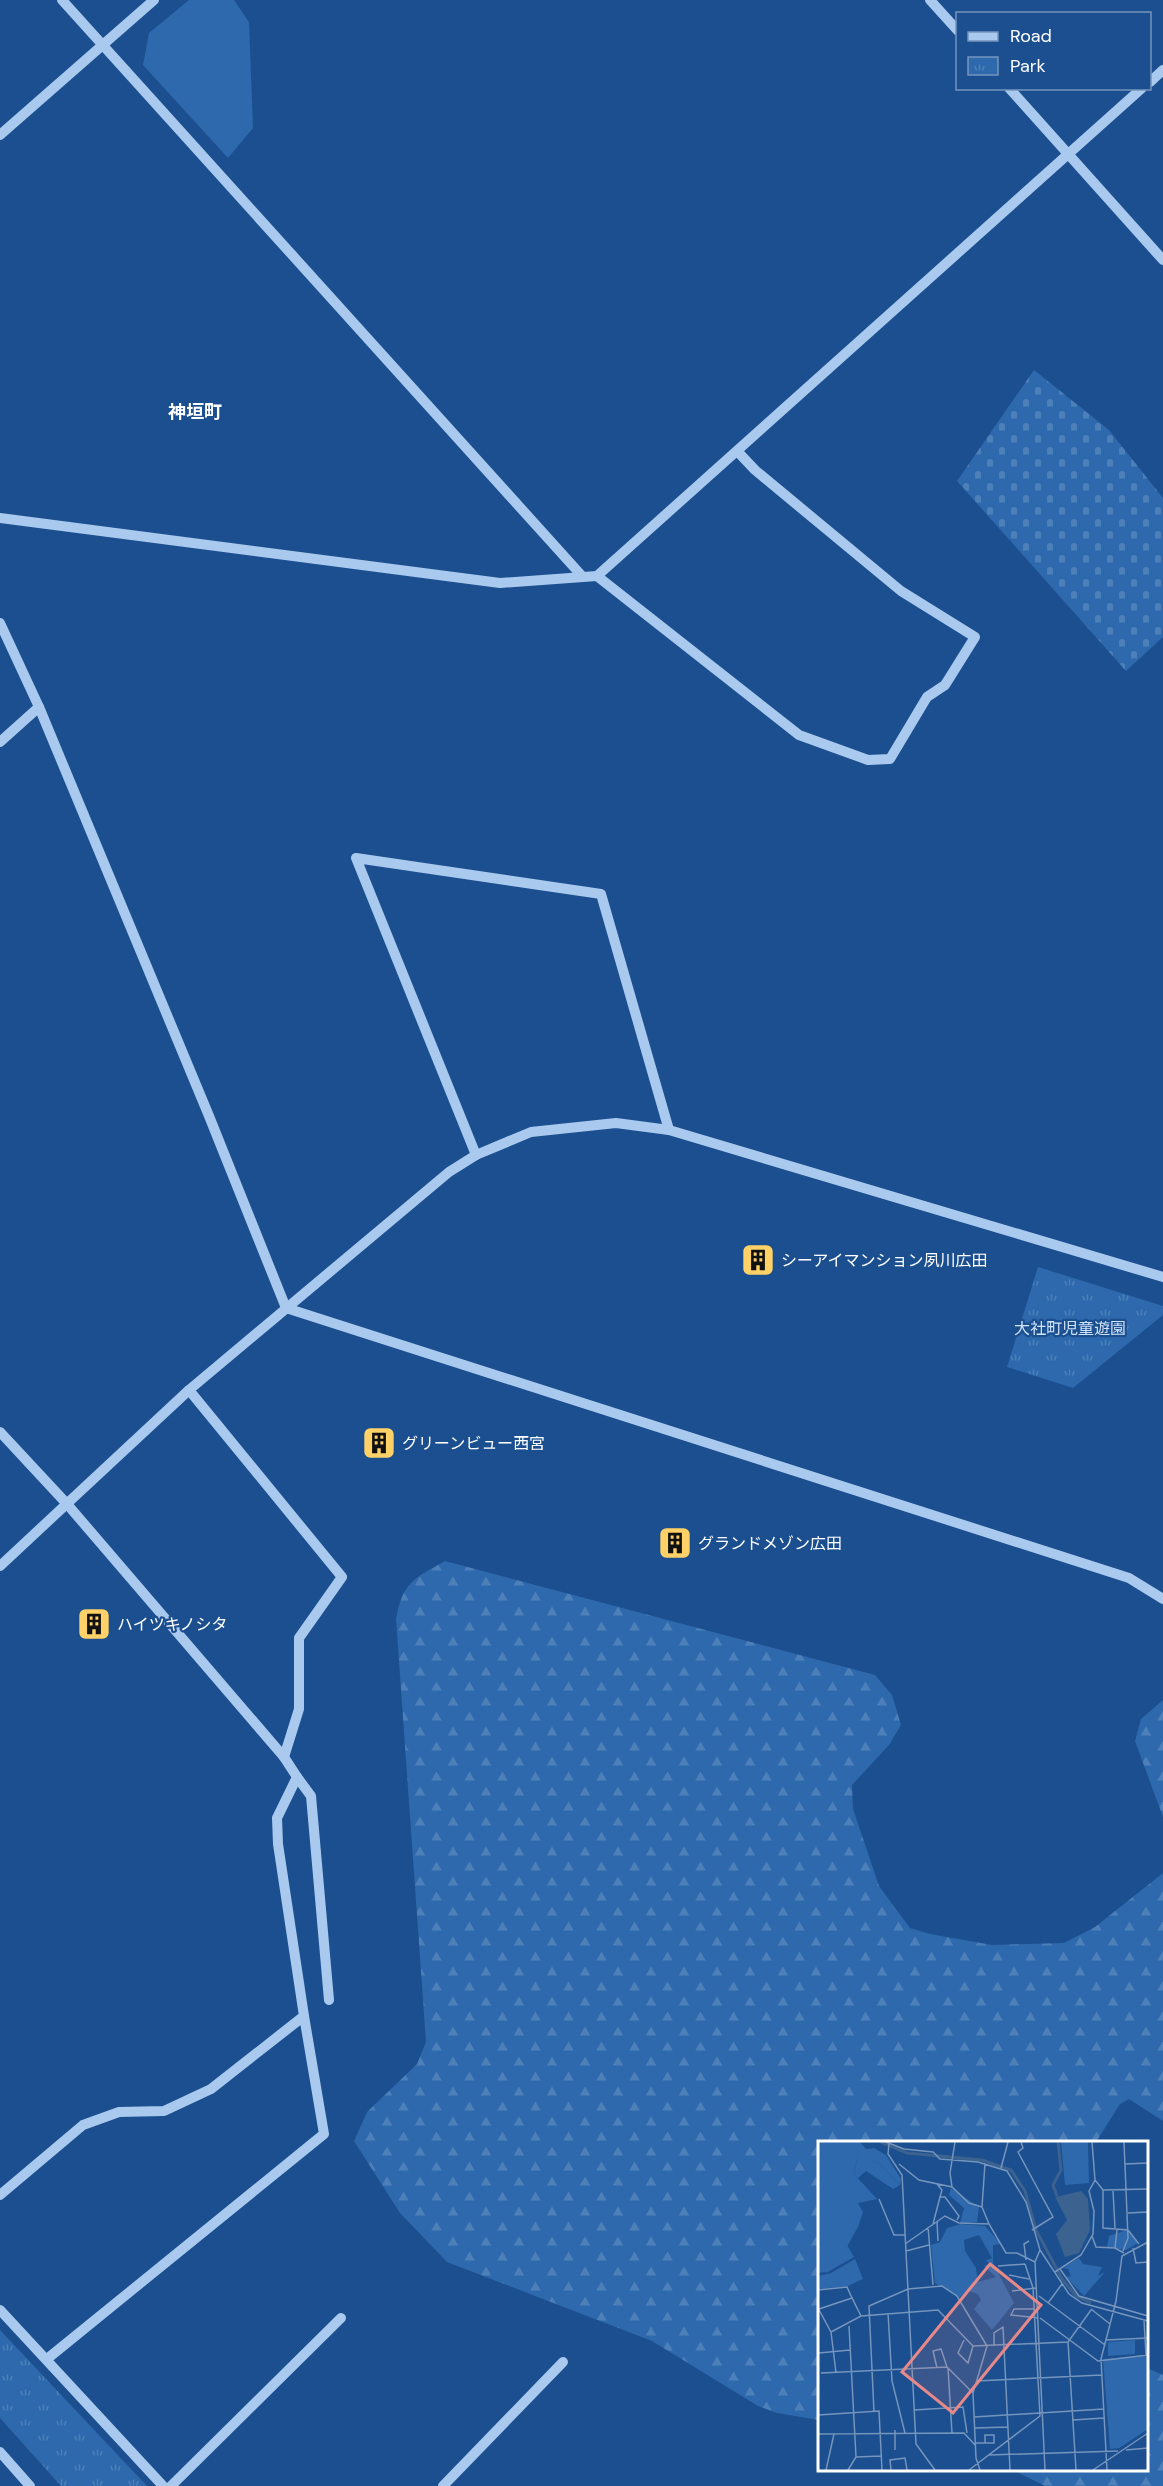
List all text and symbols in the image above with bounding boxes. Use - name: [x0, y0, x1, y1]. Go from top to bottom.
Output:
- legend: [956, 12, 1151, 90]
- text: Road: [1010, 24, 1052, 48]
- text: Park: [1010, 54, 1046, 78]
- district label: 神垣町: [168, 400, 222, 424]
- building icon: シーアイマンション夙川広田: [740, 1242, 776, 1278]
- place label: シーアイマンション夙川広田: [781, 1250, 988, 1271]
- park label: 大社町児童遊園: [1014, 1318, 1126, 1339]
- building icon: グリーンビュー西宮: [361, 1425, 397, 1461]
- place label: グリーンビュー西宮: [402, 1433, 545, 1454]
- building icon: グランドメゾン広田: [657, 1525, 693, 1561]
- place label: グランドメゾン広田: [698, 1533, 842, 1554]
- building icon: ハイツキノシタ: [76, 1606, 112, 1642]
- place label: ハイツキノシタ: [117, 1614, 228, 1635]
- inset map: [818, 2141, 1148, 2471]

